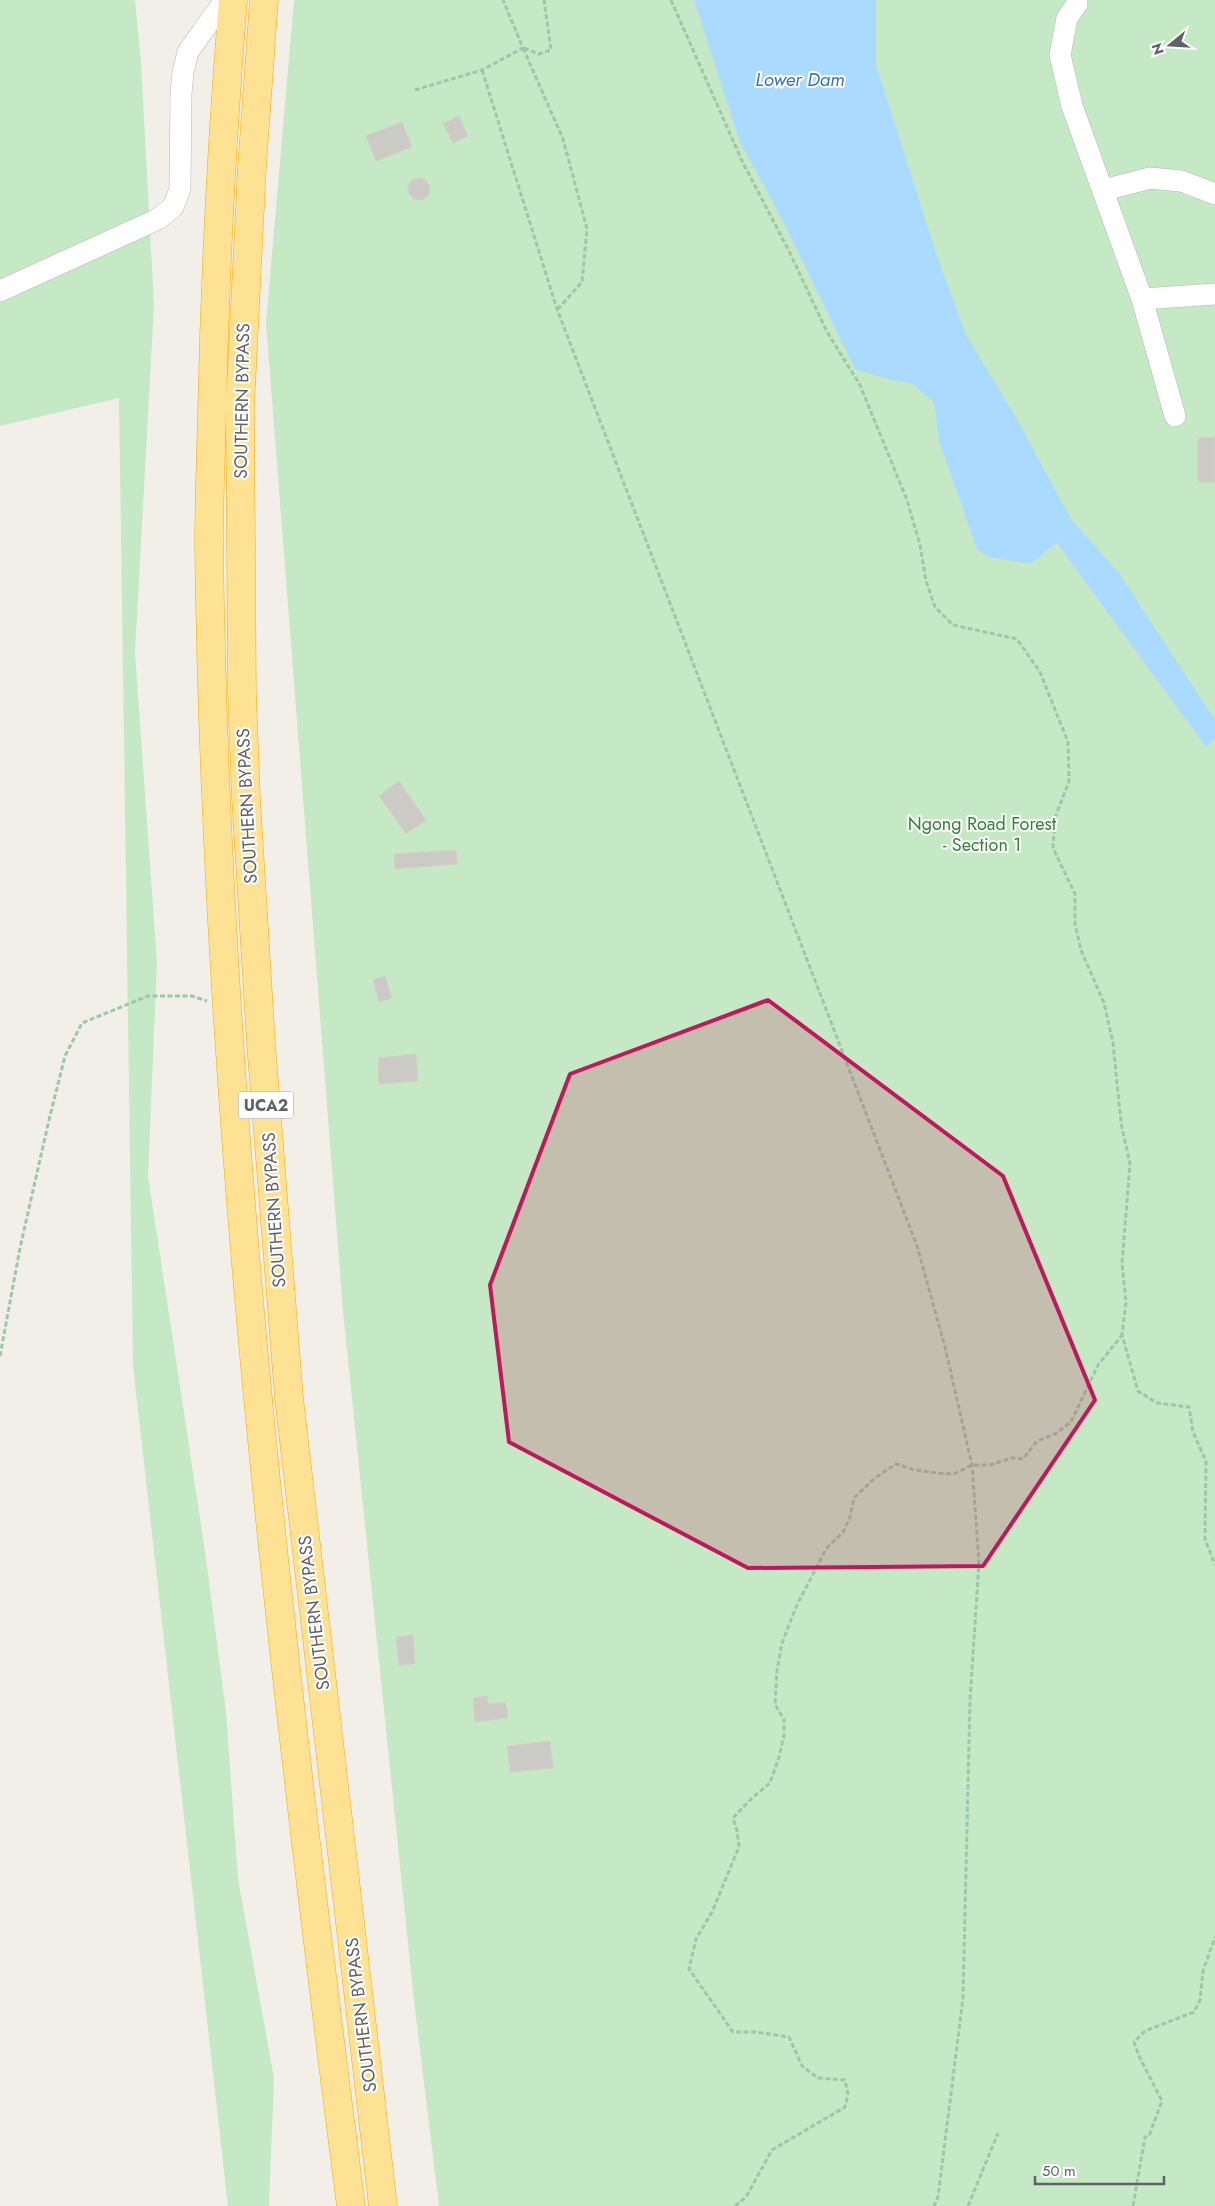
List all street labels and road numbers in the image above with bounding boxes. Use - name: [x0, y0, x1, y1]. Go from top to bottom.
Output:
- street label: SOUTHERN BYPASS: [228, 323, 256, 479]
- street label: SOUTHERN BYPASS: [230, 727, 264, 884]
- road number: UCA2: [238, 1092, 294, 1118]
- street label: SOUTHERN BYPASS: [256, 1131, 292, 1289]
- street label: SOUTHERN BYPASS: [292, 1534, 336, 1692]
- street label: SOUTHERN BYPASS: [339, 1936, 383, 2094]

